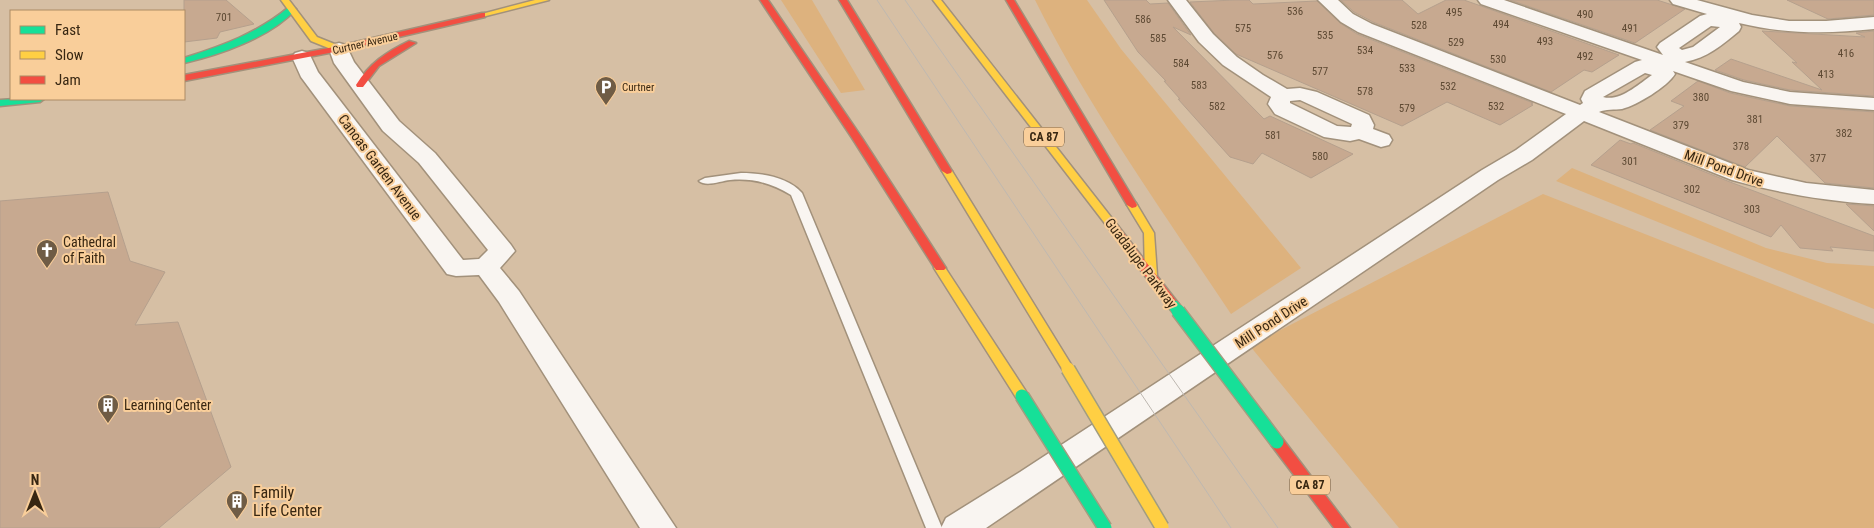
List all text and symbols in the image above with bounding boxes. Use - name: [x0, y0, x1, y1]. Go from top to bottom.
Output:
- house number: 536: [1287, 5, 1303, 18]
- house number: 495: [1446, 6, 1462, 19]
- house number: 490: [1577, 8, 1593, 21]
- legend: [10, 10, 185, 100]
- house number: 701: [216, 11, 232, 24]
- house number: 586: [1135, 13, 1151, 26]
- house number: 494: [1493, 18, 1510, 31]
- house number: 528: [1411, 19, 1427, 32]
- text: Fast: [55, 21, 80, 39]
- house number: 575: [1235, 22, 1251, 35]
- house number: 491: [1622, 22, 1638, 35]
- house number: 535: [1317, 29, 1333, 42]
- street label: Curtner Avenue: [331, 30, 399, 57]
- house number: 585: [1150, 32, 1166, 45]
- house number: 493: [1537, 35, 1553, 48]
- house number: 529: [1448, 36, 1464, 49]
- house number: 534: [1357, 44, 1374, 57]
- text: Slow: [55, 46, 84, 64]
- house number: 416: [1838, 47, 1854, 60]
- house number: 576: [1267, 49, 1283, 62]
- house number: 492: [1577, 50, 1593, 63]
- house number: 530: [1490, 53, 1506, 66]
- house number: 584: [1173, 57, 1190, 70]
- house number: 533: [1399, 62, 1415, 75]
- house number: 577: [1312, 65, 1328, 78]
- house number: 413: [1818, 68, 1834, 81]
- text: Jam: [55, 71, 81, 89]
- parking icon: Curtner: [594, 75, 618, 106]
- house number: 583: [1191, 79, 1207, 92]
- house number: 532: [1440, 80, 1456, 93]
- place label: Curtner: [622, 81, 655, 94]
- house number: 578: [1357, 85, 1373, 98]
- house number: 380: [1693, 91, 1709, 104]
- house number: 582: [1209, 100, 1225, 113]
- house number: 532: [1488, 100, 1504, 113]
- house number: 579: [1399, 102, 1415, 115]
- street label: Canoas Garden Avenue: [335, 111, 425, 223]
- house number: 381: [1747, 113, 1763, 126]
- house number: 379: [1673, 119, 1689, 132]
- house number: 382: [1836, 127, 1852, 140]
- road number: CA 87: [1024, 128, 1064, 146]
- house number: 581: [1265, 129, 1281, 142]
- house number: 378: [1733, 140, 1749, 153]
- street label: Mill Pond Drive: [1682, 146, 1766, 190]
- house number: 580: [1312, 150, 1328, 163]
- house number: 377: [1810, 152, 1826, 165]
- house number: 301: [1622, 155, 1638, 168]
- house number: 302: [1684, 183, 1700, 196]
- house number: 303: [1744, 203, 1760, 216]
- street label: Guadalupe Parkway: [1102, 215, 1180, 311]
- place label: Cathedral of Faith: [63, 234, 116, 266]
- church icon: Cathedral of Faith: [35, 238, 59, 269]
- street label: Mill Pond Drive: [1232, 292, 1311, 351]
- building icon: Learning Center: [96, 393, 120, 424]
- place label: Learning Center: [124, 397, 211, 413]
- north arrow: [10, 468, 60, 518]
- text: N: [31, 472, 39, 488]
- road number: CA 87: [1290, 476, 1330, 494]
- place label: Family Life Center: [253, 483, 322, 520]
- building icon: Family Life Center: [225, 489, 249, 520]

